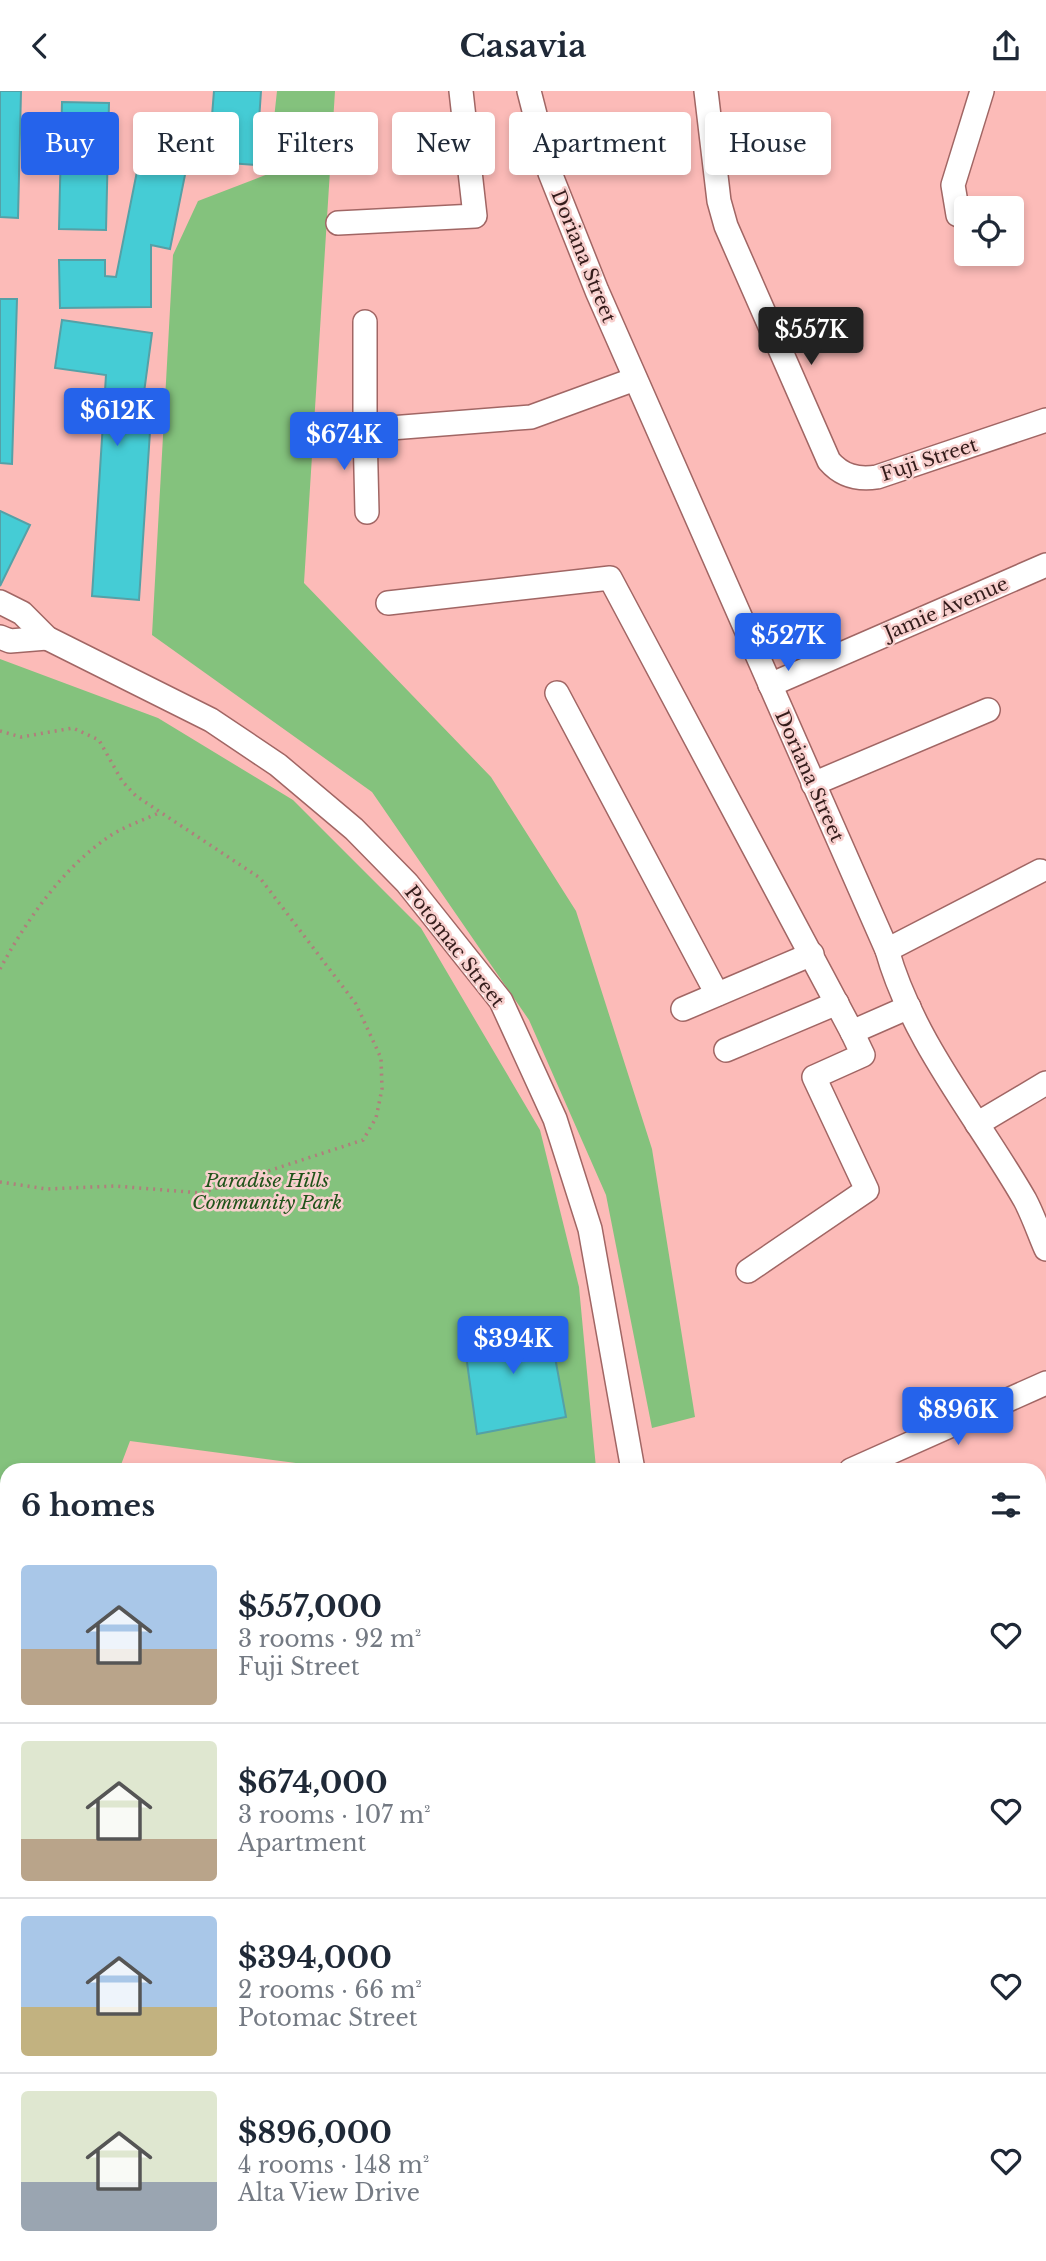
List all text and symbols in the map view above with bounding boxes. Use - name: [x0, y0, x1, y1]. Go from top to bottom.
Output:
- text: Casavia: [459, 26, 587, 66]
- icon: back: [21, 27, 59, 65]
- icon: share: [987, 27, 1025, 65]
- chip: Buy: [21, 112, 119, 175]
- chip: Rent: [133, 112, 239, 175]
- chip: Filters: [253, 112, 378, 175]
- chip: New: [392, 112, 495, 175]
- chip: Apartment: [509, 112, 691, 175]
- chip: House: [705, 112, 831, 175]
- street label: Doriana Street: [546, 186, 621, 327]
- map controls: [954, 196, 1024, 266]
- button: locate: [954, 196, 1024, 266]
- pin: $557K: [762, 307, 860, 367]
- text: $557K: [774, 316, 848, 344]
- pin: $612K: [68, 389, 166, 448]
- text: $612K: [80, 397, 154, 425]
- pin: $674K: [295, 413, 393, 472]
- text: $674K: [306, 421, 382, 449]
- street label: Fuji Street: [878, 433, 981, 486]
- street label: Jamie Avenue: [878, 572, 1012, 646]
- pin: $527K: [739, 613, 837, 673]
- text: $527K: [751, 622, 825, 650]
- street label: Doriana Street: [770, 707, 849, 846]
- street label: Potomac Street: [400, 881, 510, 1012]
- park label: Paradise Hills Community Park: [192, 1169, 342, 1214]
- pin: $394K: [464, 1317, 562, 1376]
- text: $394K: [473, 1325, 553, 1353]
- pin: $896K: [909, 1387, 1007, 1447]
- text: $896K: [918, 1396, 998, 1424]
- icon: filters: [987, 1486, 1025, 1524]
- text: 6 homes: [21, 1487, 155, 1524]
- text: $557,000: [238, 1588, 382, 1625]
- icon: home: [77, 1593, 161, 1677]
- icon: heart: [987, 1616, 1025, 1654]
- text: 3 rooms · 92 m²: [238, 1625, 421, 1653]
- text: Fuji Street: [238, 1653, 359, 1681]
- text: $674,000: [238, 1764, 388, 1801]
- icon: home: [77, 1769, 161, 1853]
- icon: heart: [987, 1792, 1025, 1830]
- text: 3 rooms · 107 m²: [238, 1801, 431, 1829]
- text: Apartment: [238, 1829, 366, 1857]
- text: $394,000: [238, 1939, 392, 1976]
- icon: home: [77, 1944, 161, 2028]
- icon: heart: [987, 1967, 1025, 2005]
- text: 2 rooms · 66 m²: [238, 1976, 422, 2004]
- text: Potomac Street: [238, 2004, 417, 2032]
- text: $896,000: [238, 2114, 392, 2151]
- icon: home: [77, 2119, 161, 2203]
- icon: heart: [987, 2142, 1025, 2180]
- text: 4 rooms · 148 m²: [238, 2151, 429, 2179]
- text: Alta View Drive: [238, 2179, 420, 2207]

